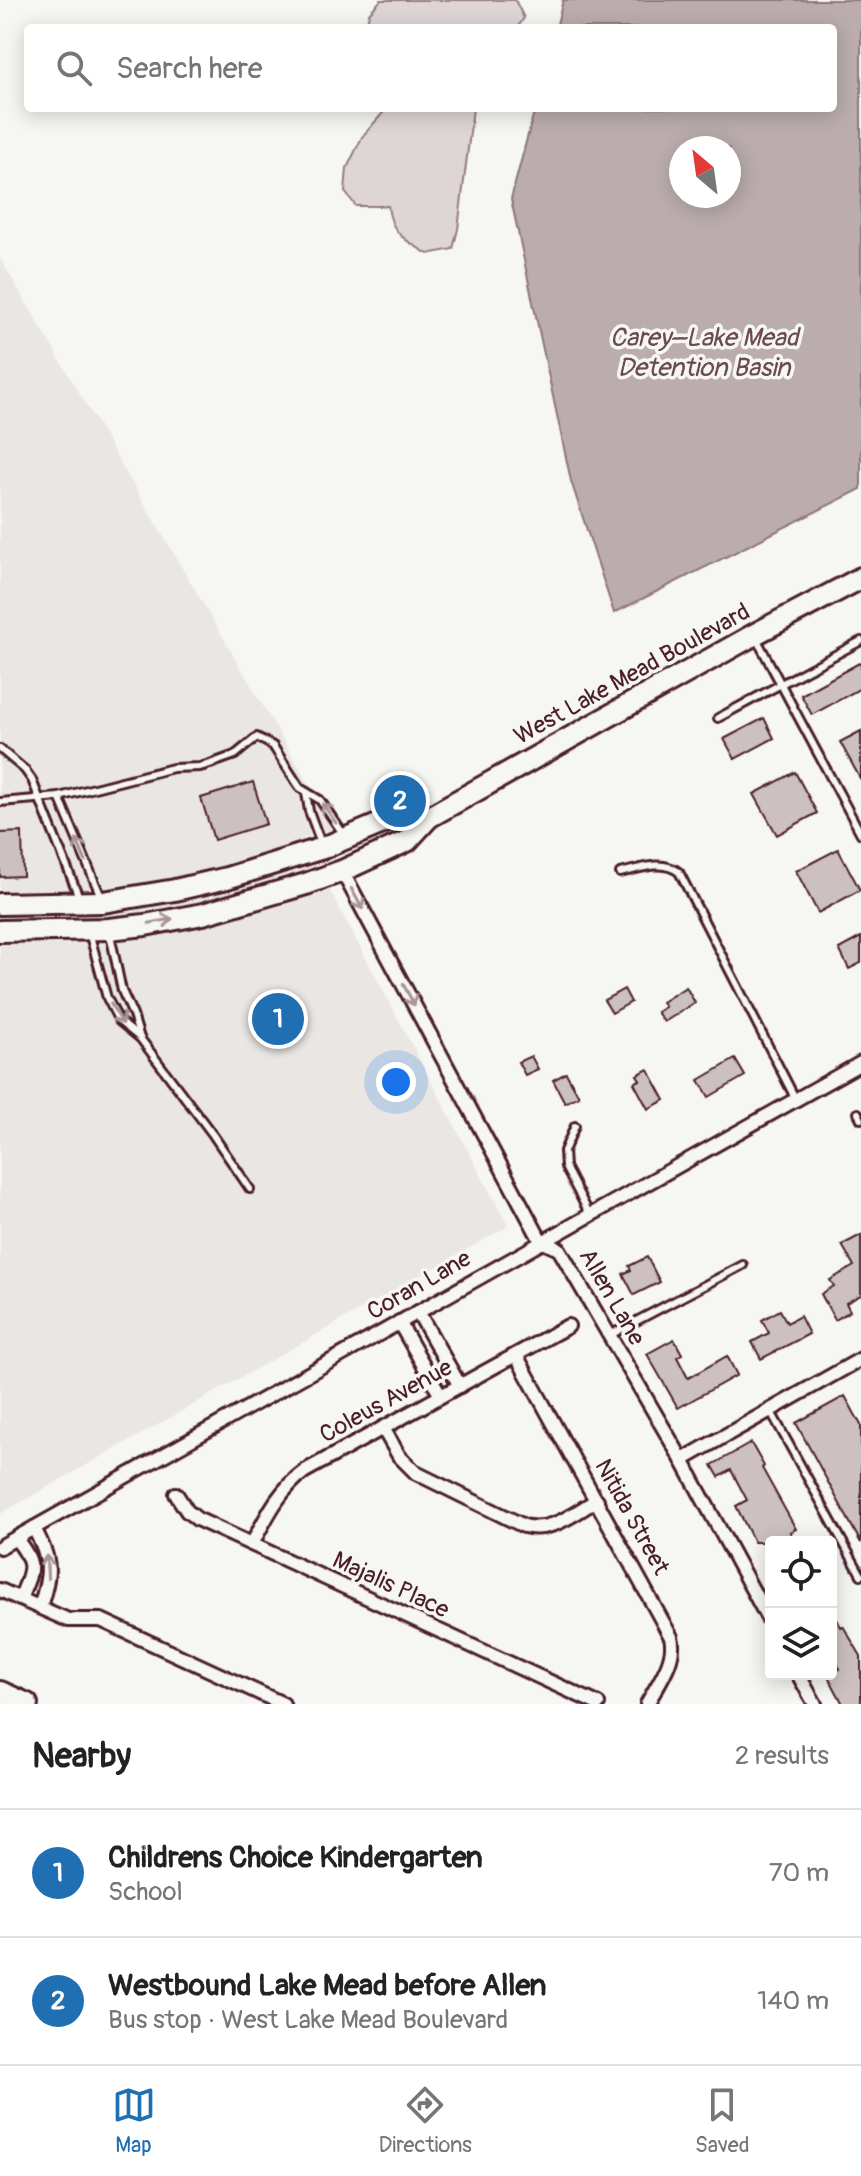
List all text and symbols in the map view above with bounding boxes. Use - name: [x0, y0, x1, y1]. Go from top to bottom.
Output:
- search box: [24, 24, 837, 112]
- icon: search: [52, 46, 96, 90]
- text: Search here: [116, 50, 263, 87]
- north arrow: [669, 136, 741, 208]
- water label: Carey–Lake Mead Detention Basin: [610, 322, 802, 384]
- street label: West Lake Mead Boulevard: [509, 597, 755, 751]
- pin: 2: [374, 771, 426, 831]
- one-way arrow: [321, 802, 337, 824]
- one-way arrow: [73, 838, 88, 863]
- one-way arrow: [350, 886, 365, 910]
- one-way arrow: [148, 913, 174, 928]
- one-way arrow: [401, 983, 417, 1006]
- pin: 1: [252, 989, 304, 1049]
- one-way arrow: [109, 1002, 125, 1025]
- your location: [376, 1062, 416, 1102]
- street label: Coran Lane: [362, 1244, 476, 1326]
- street label: Allen Lane: [573, 1244, 651, 1351]
- street label: Coleus Avenue: [315, 1353, 457, 1449]
- street label: Nitida Street: [588, 1454, 676, 1580]
- map controls: [765, 1536, 837, 1680]
- button: locate: [765, 1536, 837, 1608]
- street label: Majalis Place: [328, 1545, 454, 1625]
- one-way arrow: [39, 1554, 54, 1580]
- button: layers: [765, 1608, 837, 1680]
- text: Nearby: [32, 1735, 131, 1778]
- text: 2 results: [735, 1740, 829, 1772]
- text: Childrens Choice Kindergarten: [108, 1839, 483, 1876]
- text: 1: [53, 1857, 63, 1889]
- text: 70 m: [769, 1857, 829, 1889]
- text: School: [108, 1876, 183, 1908]
- text: Westbound Lake Mead before Allen: [108, 1967, 547, 2004]
- text: 2: [51, 1985, 65, 2017]
- text: 140 m: [757, 1985, 829, 2017]
- text: Bus stop · West Lake Mead Boulevard: [108, 2004, 508, 2036]
- tab: Map: [112, 2083, 156, 2159]
- tab: Directions: [379, 2083, 472, 2159]
- tab: Saved: [695, 2083, 749, 2159]

